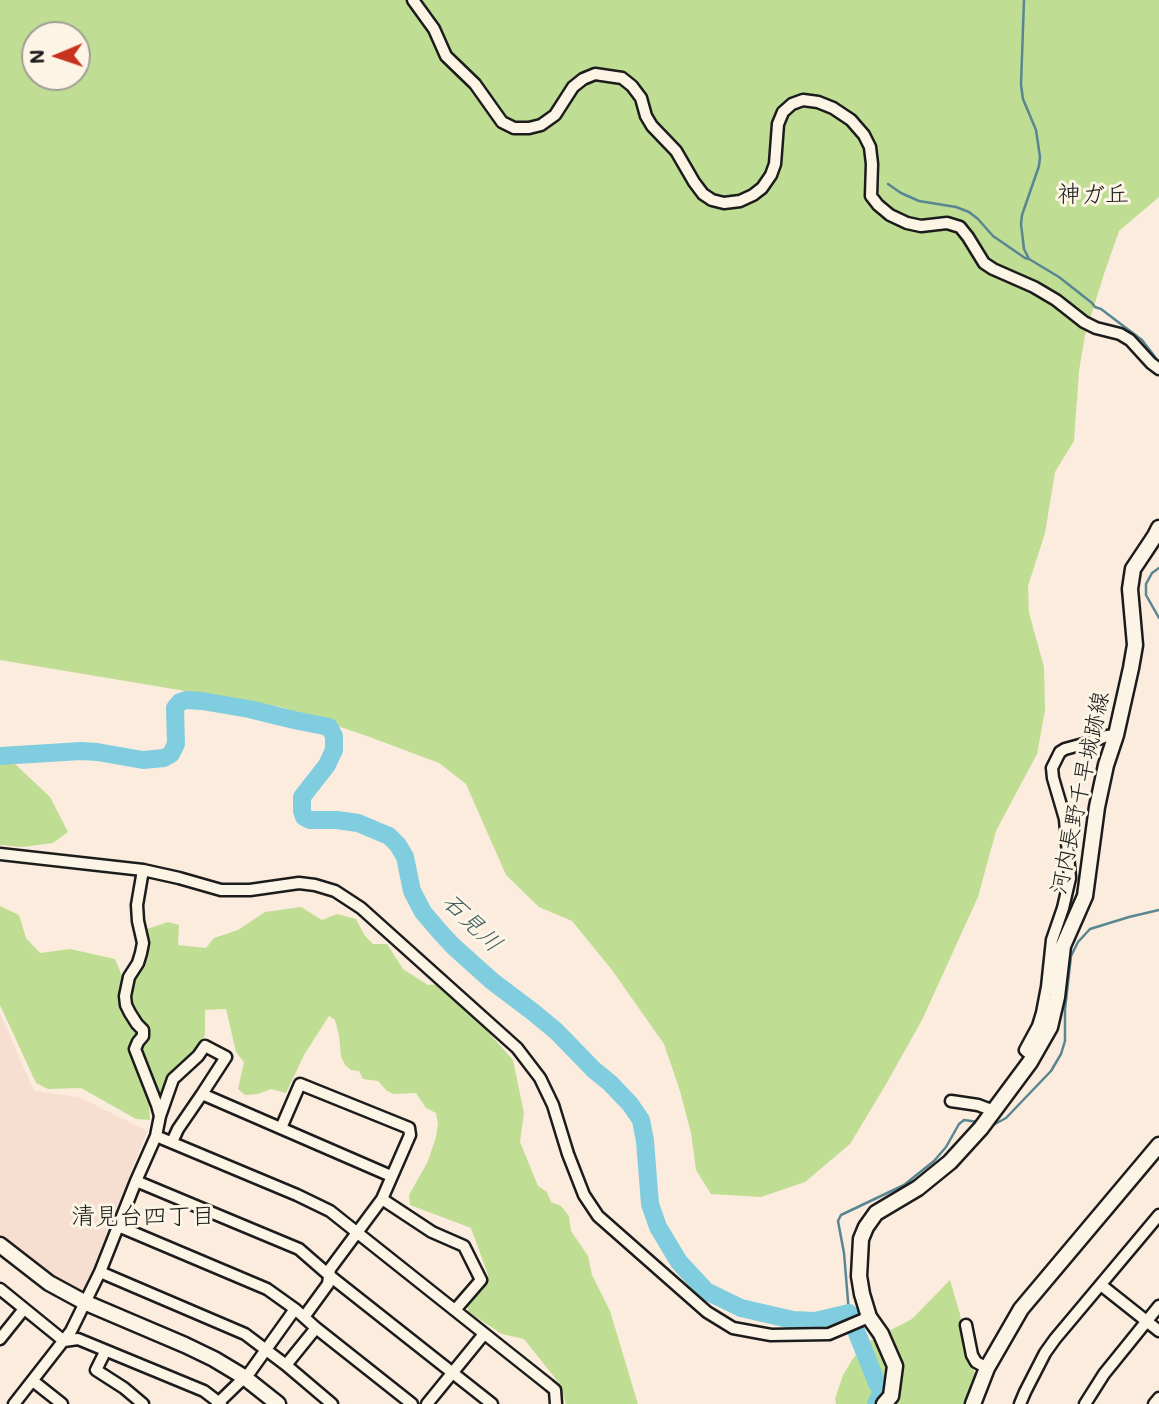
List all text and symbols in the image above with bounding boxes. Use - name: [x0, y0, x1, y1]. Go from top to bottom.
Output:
- north arrow: [21, 21, 91, 91]
- text: N: [24, 49, 49, 64]
- district label: 神ガ丘: [1057, 181, 1129, 209]
- street label: 河内長野千早城跡線: [1045, 689, 1115, 897]
- water label: 石見川: [436, 888, 508, 958]
- district label: 清見台四丁目: [71, 1203, 215, 1231]

